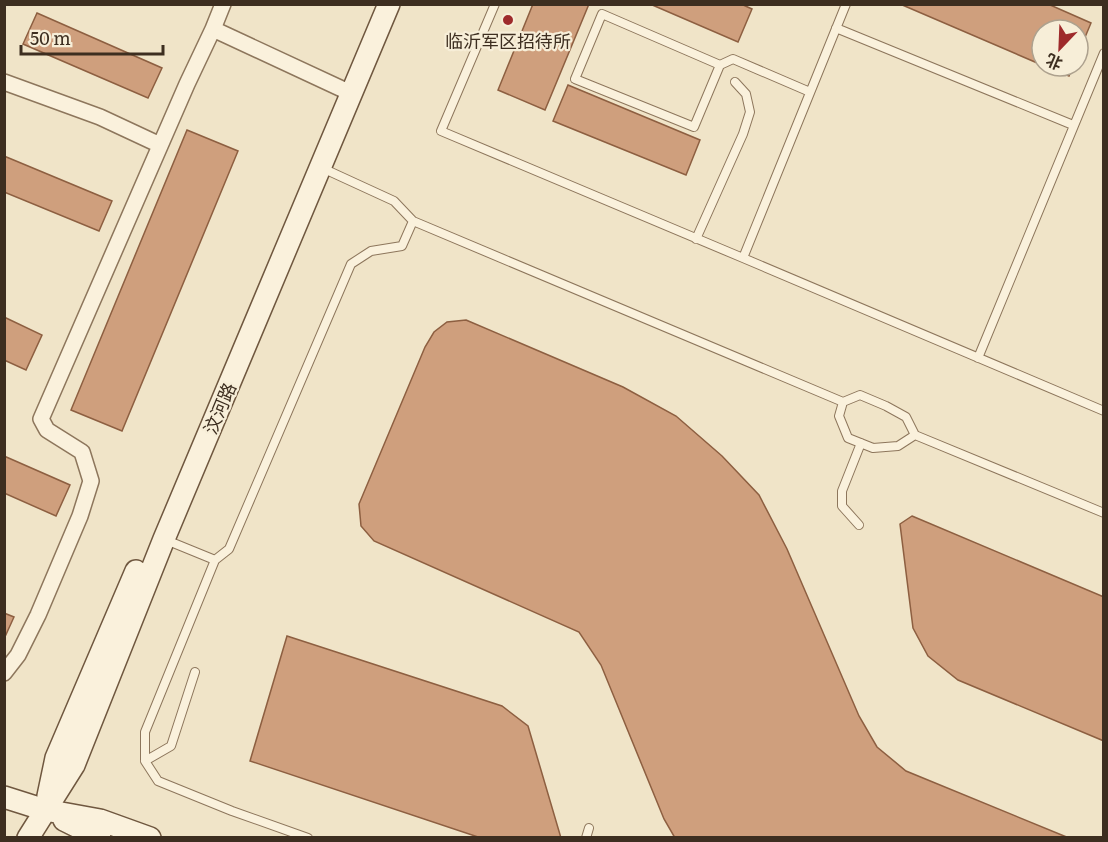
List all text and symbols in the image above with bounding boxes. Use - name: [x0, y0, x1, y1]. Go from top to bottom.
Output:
- marker: 临沂军区招待所: [501, 13, 515, 27]
- scale bar: [21, 18, 164, 56]
- north arrow: [1030, 18, 1090, 78]
- text: 50 m: [30, 24, 71, 51]
- place label: 临沂军区招待所: [445, 27, 571, 54]
- text: 北: [1042, 49, 1066, 77]
- street label: 汶河路: [196, 378, 242, 438]

